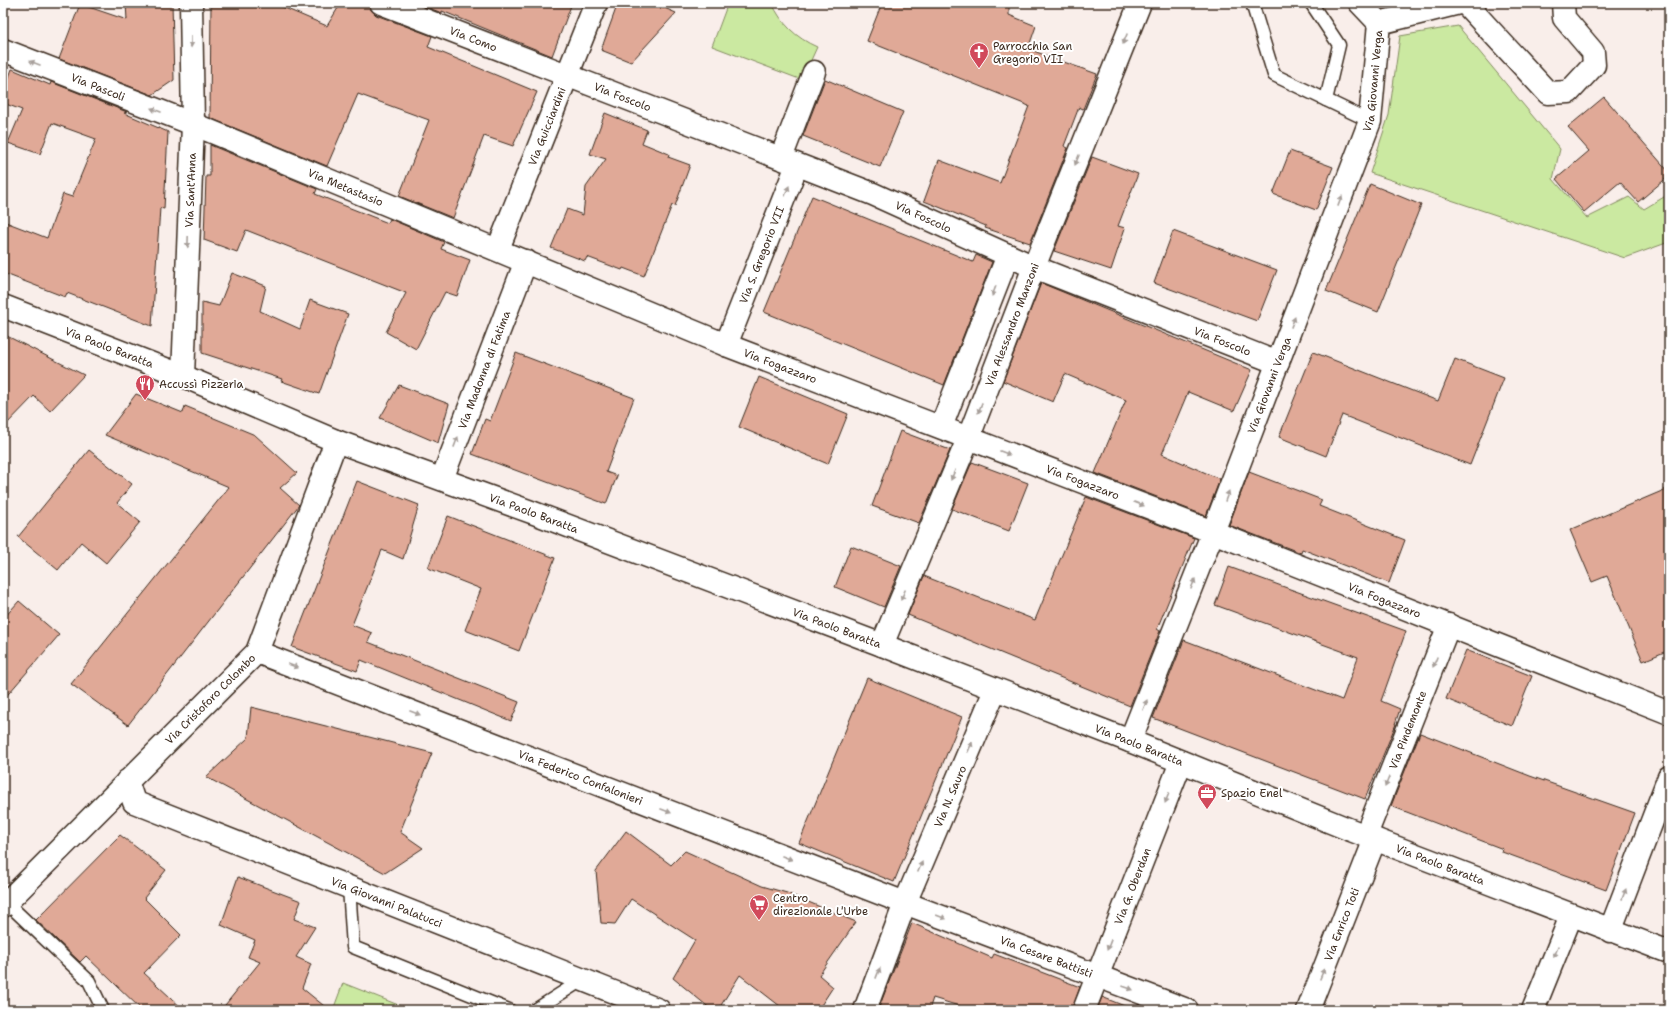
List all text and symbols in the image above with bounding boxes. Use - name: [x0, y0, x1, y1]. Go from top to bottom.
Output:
- street label: Via Como: [447, 23, 500, 55]
- street label: Via Giovanni Verga: [1359, 29, 1386, 134]
- one-way arrow: [1122, 34, 1128, 46]
- one-way arrow: [188, 36, 194, 49]
- place label: Parrocchia San Gregorio VII: [993, 39, 1072, 67]
- church icon: Parrocchia San Gregorio VII: [968, 41, 990, 69]
- one-way arrow: [29, 59, 41, 65]
- street label: Via Pascoli: [69, 70, 127, 104]
- street label: Via Foscolo: [592, 79, 654, 115]
- street label: Via Guicciardini: [524, 85, 569, 168]
- one-way arrow: [150, 106, 162, 112]
- street label: Via Sant'Anna: [181, 152, 199, 228]
- one-way arrow: [1074, 154, 1080, 166]
- street label: Via Metastasio: [305, 165, 386, 210]
- one-way arrow: [784, 185, 790, 197]
- one-way arrow: [1337, 194, 1343, 206]
- street label: Via Foscolo: [893, 198, 954, 236]
- street label: Via S. Gregorio VII: [736, 204, 788, 306]
- one-way arrow: [185, 236, 191, 249]
- street label: Via Alessandro Manzoni: [982, 260, 1042, 388]
- one-way arrow: [991, 286, 997, 297]
- street label: Via Madonna di Fatima: [454, 308, 514, 431]
- one-way arrow: [1291, 315, 1297, 327]
- street label: Via Paolo Baratta: [63, 323, 156, 371]
- street label: Via Foscolo: [1192, 323, 1254, 359]
- street label: Via Giovanni Verga: [1244, 335, 1294, 436]
- street label: Via Fogazzaro: [741, 345, 819, 387]
- restaurant icon: Accussì Pizzeria: [134, 373, 156, 401]
- place label: Accussì Pizzeria: [159, 377, 244, 392]
- one-way arrow: [977, 402, 983, 414]
- one-way arrow: [453, 436, 459, 448]
- one-way arrow: [999, 450, 1011, 456]
- street label: Via Fogazzaro: [1044, 461, 1122, 503]
- one-way arrow: [950, 469, 957, 481]
- one-way arrow: [1225, 489, 1231, 501]
- street label: Via Paolo Baratta: [487, 490, 581, 537]
- one-way arrow: [1134, 502, 1146, 508]
- one-way arrow: [1190, 577, 1196, 589]
- street label: Via Fogazzaro: [1346, 579, 1424, 621]
- one-way arrow: [900, 589, 906, 600]
- street label: Via Paolo Baratta: [790, 604, 884, 652]
- street label: Via Cristoforo Colombo: [162, 650, 259, 747]
- one-way arrow: [1431, 656, 1437, 668]
- one-way arrow: [288, 663, 300, 669]
- street label: Via Pindemonte: [1385, 688, 1430, 771]
- one-way arrow: [1142, 698, 1148, 710]
- one-way arrow: [409, 710, 421, 716]
- street label: Via Paolo Baratta: [1093, 721, 1186, 769]
- one-way arrow: [968, 741, 974, 753]
- street label: Via Federico Confalonieri: [516, 746, 645, 808]
- street label: Via N. Sauro: [930, 763, 970, 830]
- one-way arrow: [1383, 777, 1389, 789]
- office icon: Spazio Enel: [1196, 782, 1218, 810]
- place label: Spazio Enel: [1221, 786, 1283, 801]
- one-way arrow: [1163, 793, 1169, 805]
- one-way arrow: [661, 808, 673, 814]
- street label: Via Paolo Baratta: [1394, 840, 1487, 888]
- street label: Via G. Oberdan: [1111, 845, 1154, 927]
- one-way arrow: [782, 855, 794, 861]
- one-way arrow: [917, 862, 923, 873]
- street label: Via Giovanni Palatucci: [329, 873, 445, 931]
- street label: Via Enrico Toti: [1320, 885, 1363, 963]
- one-way arrow: [1621, 888, 1627, 900]
- place label: Centro direzionale L'Urbe: [773, 891, 868, 919]
- supermarket icon: Centro direzionale L'Urbe: [748, 893, 770, 921]
- one-way arrow: [936, 914, 947, 920]
- street label: Via Cesare Battisti: [998, 932, 1095, 981]
- one-way arrow: [1106, 940, 1112, 952]
- one-way arrow: [1553, 947, 1559, 959]
- one-way arrow: [876, 967, 882, 979]
- one-way arrow: [1319, 967, 1325, 979]
- one-way arrow: [1122, 986, 1134, 992]

